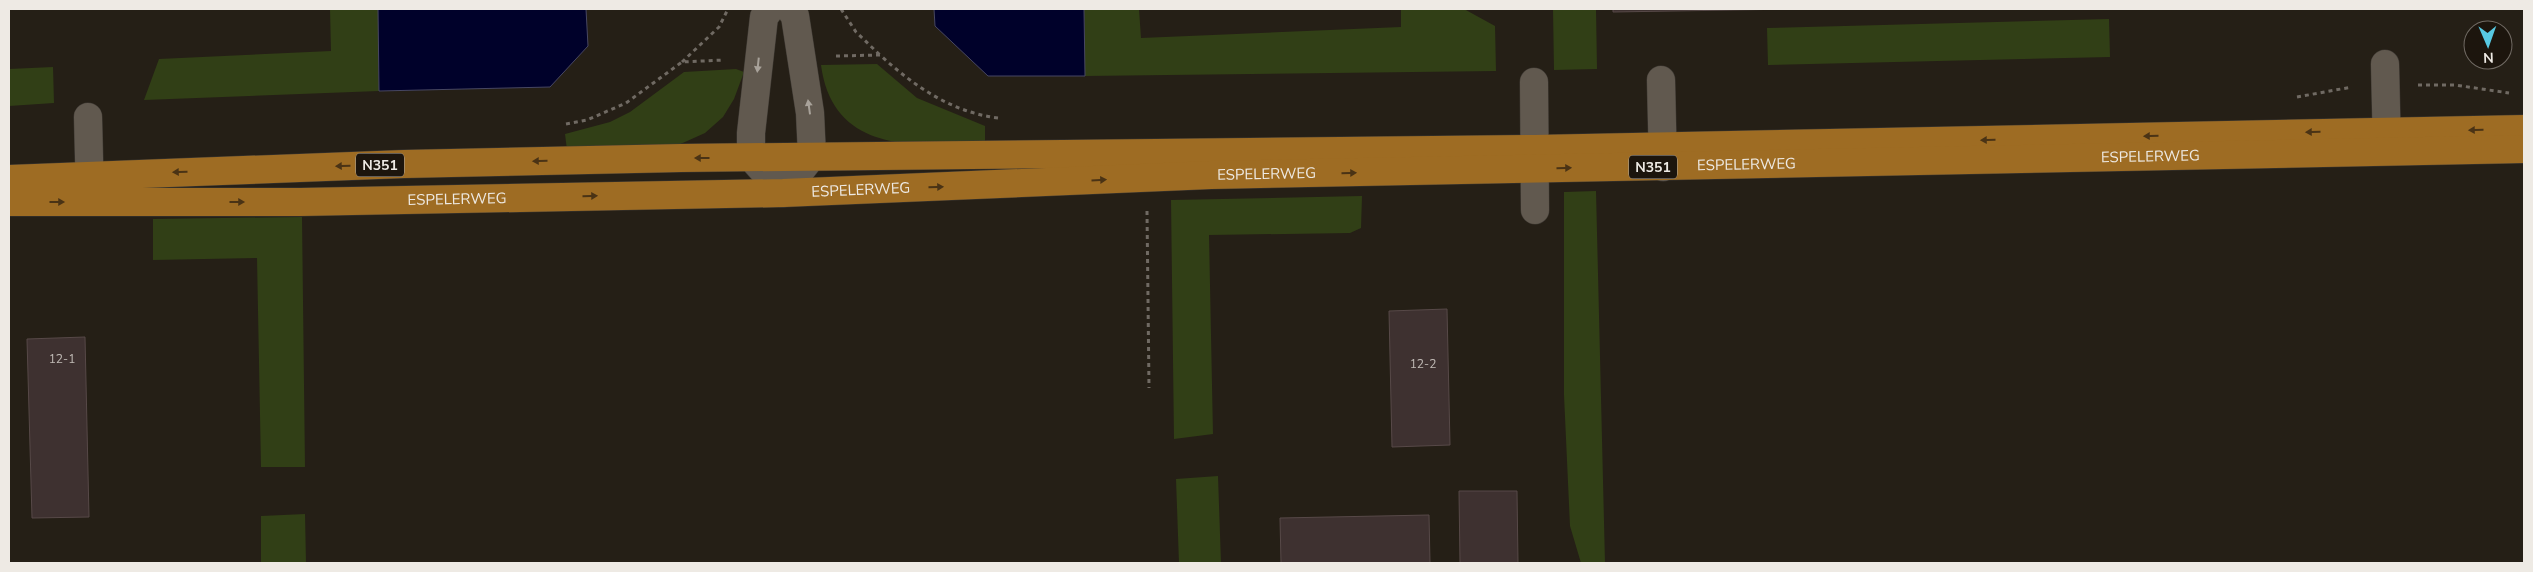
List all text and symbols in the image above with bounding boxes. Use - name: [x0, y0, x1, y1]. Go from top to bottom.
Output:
- north arrow: [2463, 20, 2513, 70]
- text: N: [2483, 48, 2494, 67]
- one-way arrow: [754, 58, 762, 74]
- one-way arrow: [805, 99, 813, 115]
- one-way arrow: [2467, 126, 2483, 134]
- one-way arrow: [2305, 129, 2321, 137]
- one-way arrow: [2142, 132, 2158, 140]
- one-way arrow: [1980, 136, 1996, 144]
- street label: ESPELERWEG: [2101, 145, 2200, 167]
- street label: ESPELERWEG: [1697, 153, 1796, 175]
- road number: N351: [356, 154, 404, 176]
- one-way arrow: [694, 154, 710, 162]
- road number: N351: [1629, 156, 1677, 178]
- one-way arrow: [532, 157, 548, 165]
- one-way arrow: [334, 163, 350, 171]
- street label: ESPELERWEG: [1217, 163, 1316, 185]
- one-way arrow: [1556, 164, 1572, 172]
- one-way arrow: [172, 169, 188, 177]
- one-way arrow: [1341, 169, 1357, 177]
- one-way arrow: [1091, 176, 1107, 184]
- street label: ESPELERWEG: [811, 178, 911, 202]
- one-way arrow: [929, 183, 945, 191]
- street label: ESPELERWEG: [407, 188, 507, 210]
- one-way arrow: [582, 192, 598, 200]
- one-way arrow: [50, 198, 66, 206]
- one-way arrow: [230, 198, 246, 206]
- house number: 12-1: [49, 351, 75, 367]
- house number: 12-2: [1410, 356, 1436, 372]

